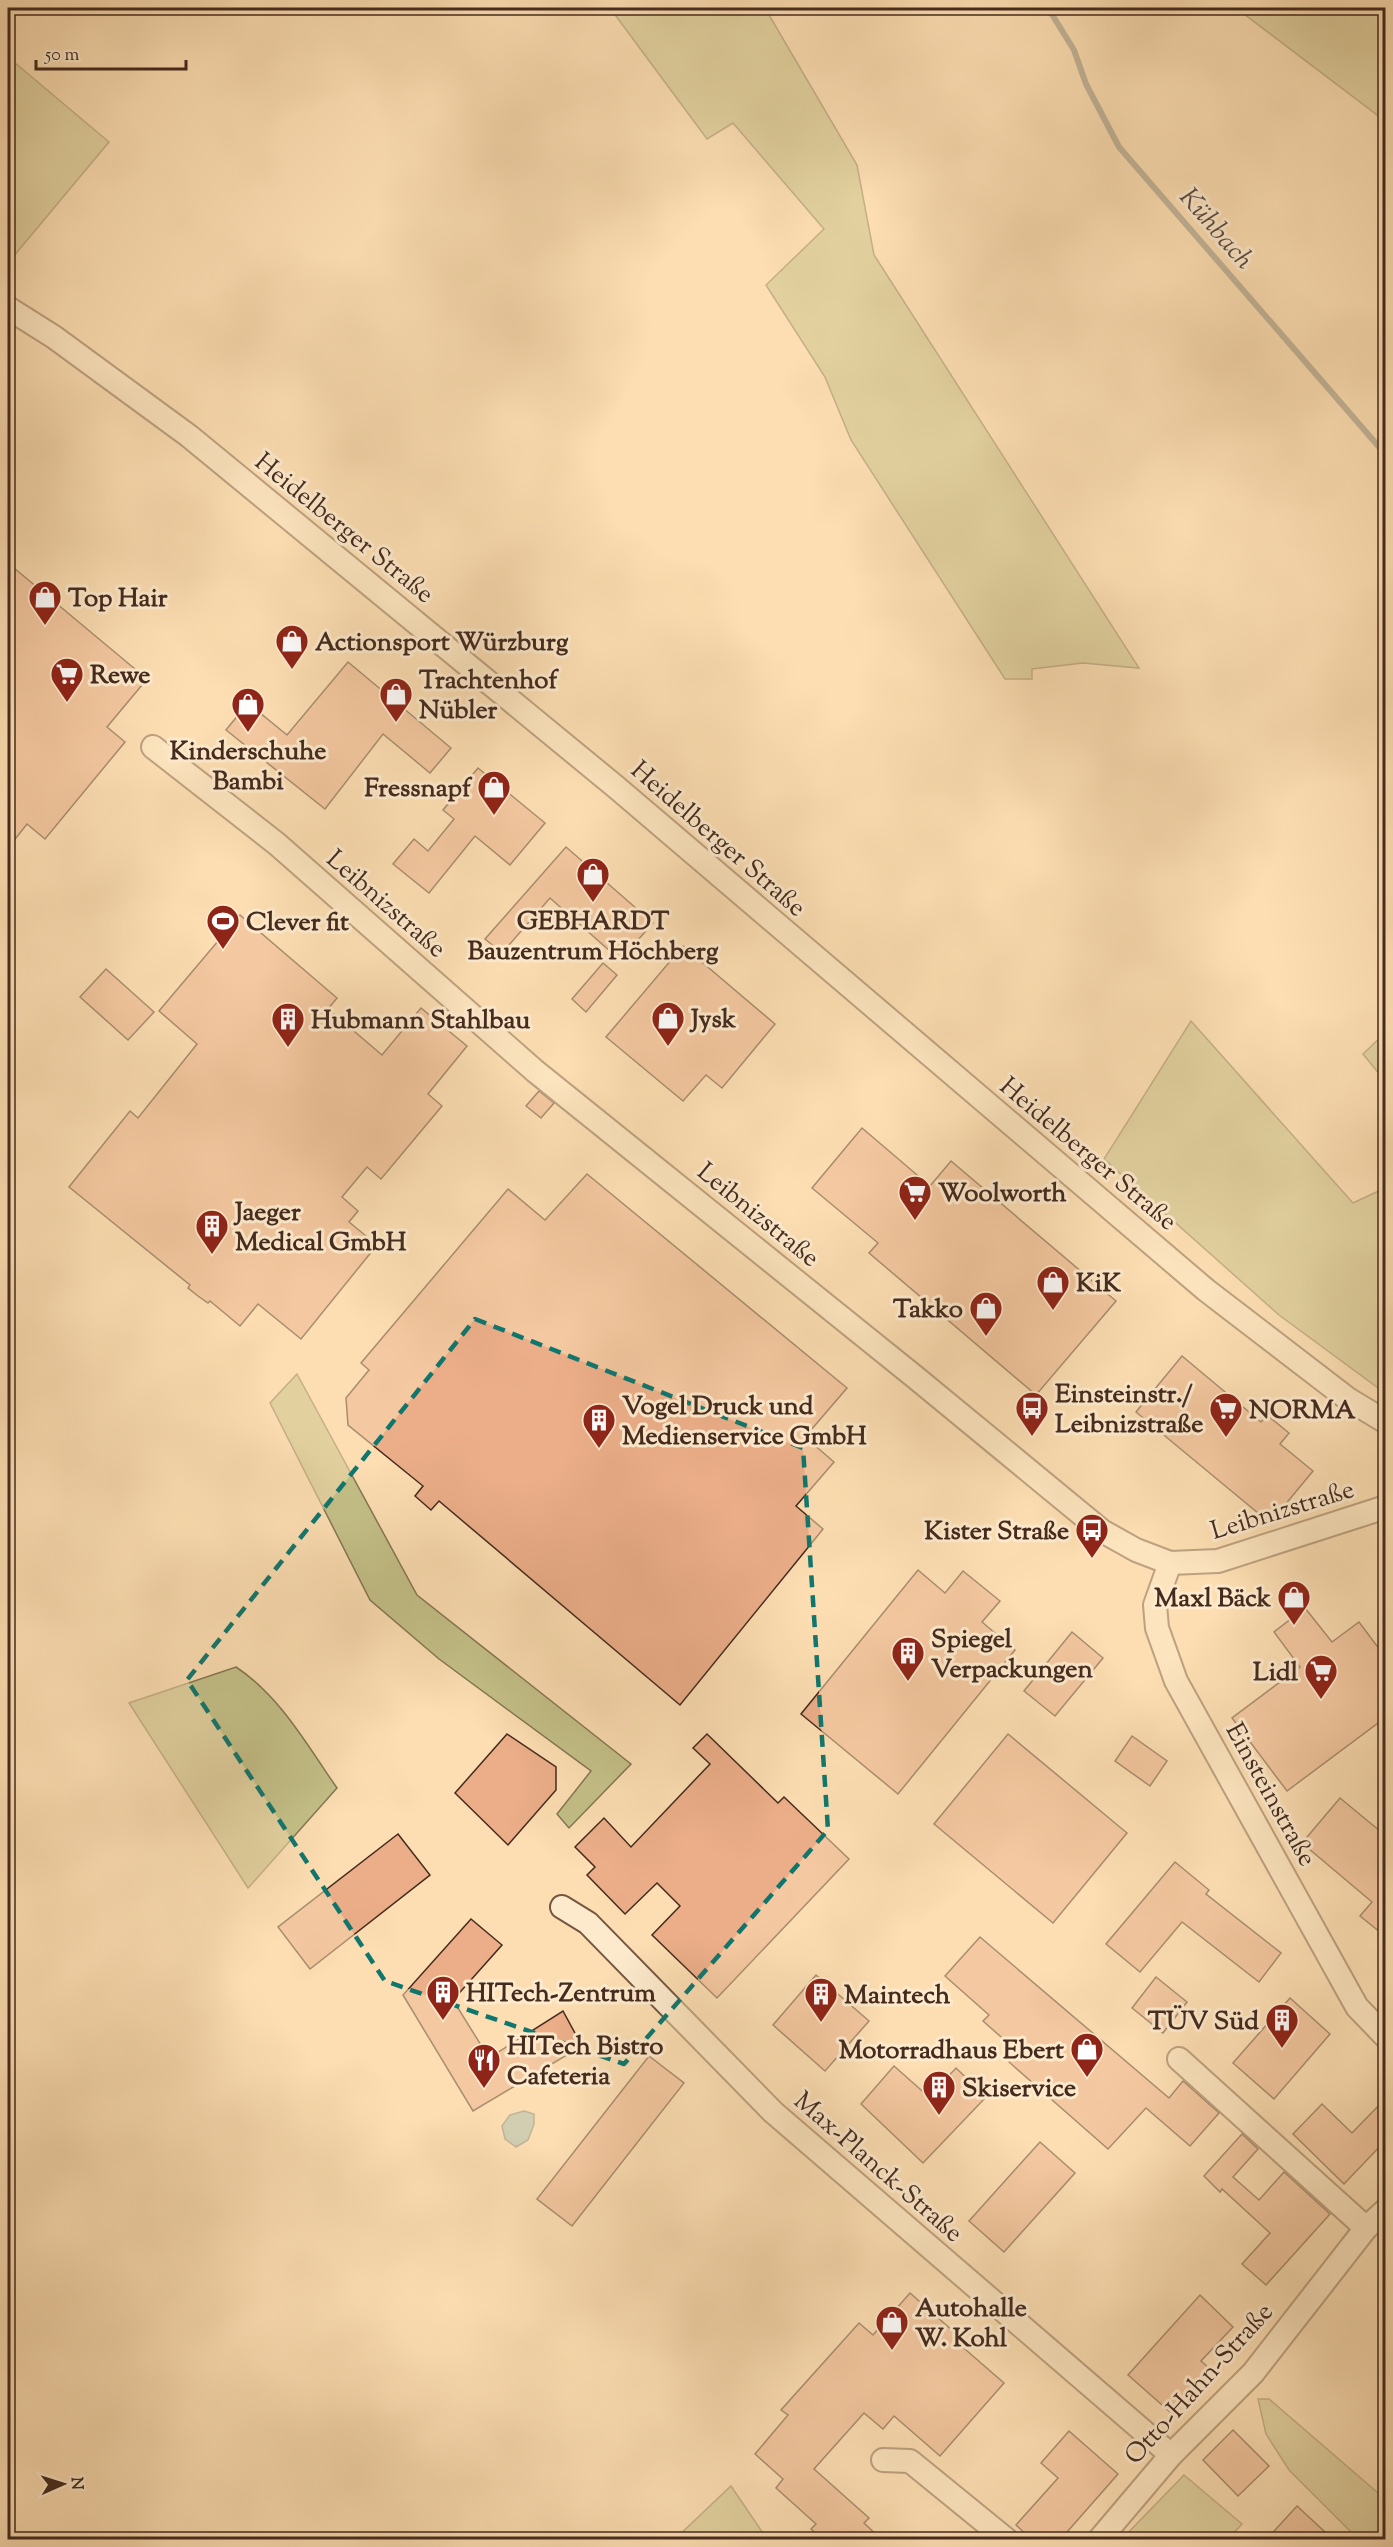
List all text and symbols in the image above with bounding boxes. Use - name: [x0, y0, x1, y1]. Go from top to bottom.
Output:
- scale bar: [36, 33, 186, 71]
- text: 50 m: [44, 43, 80, 69]
- water label: Kühbach: [1169, 180, 1262, 279]
- street label: Heidelberger Straße: [246, 445, 441, 613]
- shop icon: Top Hair: [27, 579, 63, 626]
- place label: Top Hair: [68, 581, 168, 618]
- shop icon: Actionsport Würzburg: [274, 623, 310, 670]
- place label: Actionsport Würzburg: [315, 625, 569, 662]
- supermarket icon: Rewe: [49, 656, 85, 703]
- place label: Rewe: [90, 658, 150, 695]
- place label: Trachtenhof Nübler: [419, 663, 560, 730]
- shop icon: Trachtenhof Nübler: [378, 676, 414, 723]
- shop icon: Kinderschuhe Bambi: [230, 686, 266, 733]
- place label: Kinderschuhe Bambi: [170, 734, 326, 801]
- street label: Heidelberger Straße: [622, 753, 813, 927]
- shop icon: Fressnapf: [476, 769, 512, 816]
- place label: Fressnapf: [364, 771, 473, 808]
- street label: Leibnizstraße: [317, 842, 453, 968]
- shop icon: GEBHARDT Bauzentrum Höchberg: [575, 856, 611, 903]
- sports icon: Clever fit: [205, 903, 241, 950]
- place label: GEBHARDT Bauzentrum Höchberg: [468, 904, 719, 971]
- place label: Clever fit: [246, 905, 349, 942]
- shop icon: Jysk: [650, 1000, 686, 1047]
- building icon: Hubmann Stahlbau: [270, 1001, 306, 1048]
- place label: Jysk: [689, 1002, 737, 1039]
- place label: Hubmann Stahlbau: [311, 1003, 530, 1040]
- street label: Heidelberger Straße: [991, 1069, 1184, 1240]
- street label: Leibnizstraße: [688, 1155, 827, 1277]
- supermarket icon: Woolworth: [897, 1174, 933, 1221]
- place label: Woolworth: [938, 1176, 1067, 1213]
- place label: Jaeger Medical GmbH: [233, 1195, 407, 1262]
- building icon: Jaeger Medical GmbH: [194, 1208, 230, 1255]
- shop icon: KiK: [1035, 1264, 1071, 1311]
- place label: KiK: [1076, 1266, 1121, 1303]
- shop icon: Takko: [968, 1290, 1004, 1337]
- place label: Takko: [893, 1292, 963, 1329]
- place label: Einsteinstr./ Leibnizstraße: [1055, 1377, 1203, 1444]
- place label: Vogel Druck und Medienservice GmbH: [622, 1389, 867, 1456]
- bus stop icon: Einsteinstr./ Leibnizstraße: [1014, 1390, 1050, 1437]
- supermarket icon: NORMA: [1208, 1391, 1244, 1438]
- place label: NORMA: [1249, 1393, 1356, 1430]
- building icon: Vogel Druck und Medienservice GmbH: [581, 1402, 617, 1449]
- street label: Leibnizstraße: [1206, 1472, 1359, 1551]
- bus stop icon: Kister Straße: [1074, 1512, 1110, 1559]
- place label: Kister Straße: [924, 1514, 1069, 1551]
- shop icon: Maxl Bäck: [1276, 1579, 1312, 1626]
- place label: Maxl Bäck: [1154, 1581, 1272, 1618]
- place label: Spiegel Verpackungen: [931, 1622, 1093, 1689]
- building icon: Spiegel Verpackungen: [890, 1635, 926, 1682]
- supermarket icon: Lidl: [1303, 1653, 1339, 1700]
- place label: Lidl: [1253, 1655, 1299, 1692]
- street label: Einsteinstraße: [1215, 1717, 1325, 1874]
- building icon: HITech-Zentrum: [425, 1974, 461, 2021]
- place label: HITech-Zentrum: [466, 1976, 656, 2013]
- building icon: Maintech: [803, 1976, 839, 2023]
- place label: Maintech: [844, 1978, 951, 2015]
- building icon: TÜV Süd: [1264, 2002, 1300, 2049]
- place label: TÜV Süd: [1148, 2004, 1259, 2041]
- place label: HITech Bistro Cafeteria: [507, 2029, 663, 2096]
- shop icon: Motorradhaus Ebert: [1069, 2031, 1105, 2078]
- place label: Motorradhaus Ebert: [839, 2033, 1064, 2070]
- restaurant icon: HITech Bistro Cafeteria: [466, 2042, 502, 2089]
- building icon: Skiservice: [921, 2069, 957, 2116]
- place label: Skiservice: [962, 2071, 1076, 2108]
- street label: Max-Planck-Straße: [785, 2084, 970, 2252]
- place label: Autohalle W. Kohl: [915, 2291, 1027, 2358]
- street label: Otto-Hahn-Straße: [1117, 2295, 1283, 2474]
- shop icon: Autohalle W. Kohl: [874, 2304, 910, 2351]
- north arrow: [33, 2454, 93, 2514]
- text: N: [64, 2476, 87, 2491]

